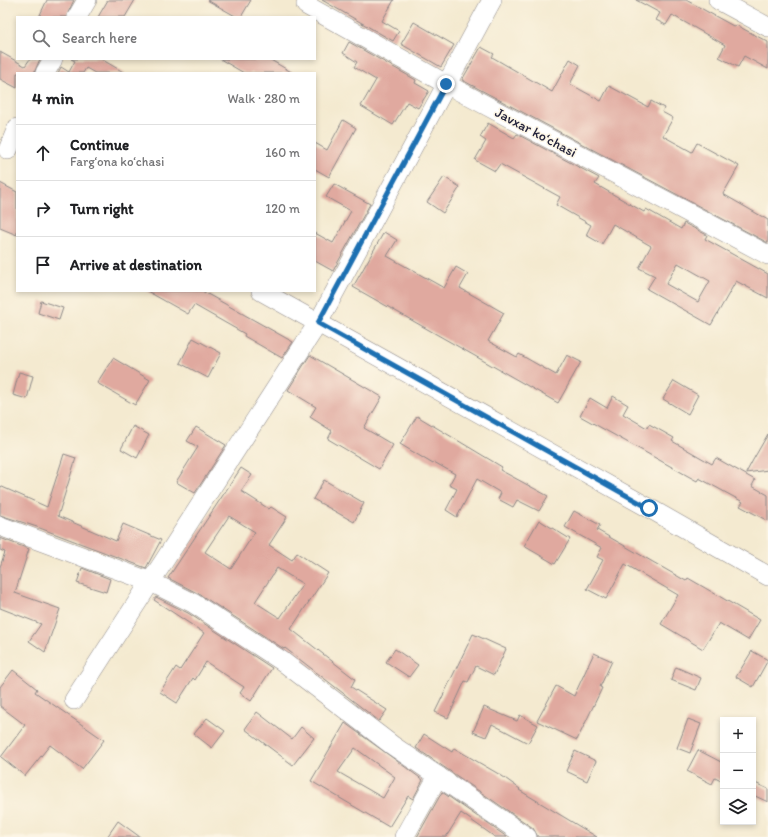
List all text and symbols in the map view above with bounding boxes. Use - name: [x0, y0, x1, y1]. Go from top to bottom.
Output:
- search box: [16, 16, 316, 60]
- icon: search: [30, 27, 52, 49]
- text: Search here: [62, 29, 137, 47]
- route end: [437, 75, 455, 93]
- text: 4 min: [32, 88, 74, 108]
- text: Walk · 280 m: [227, 91, 300, 106]
- street label: Javxar koʻchasi: [492, 104, 580, 161]
- text: Continue: [70, 136, 129, 154]
- icon: ahead: [32, 142, 54, 164]
- text: 160 m: [265, 145, 300, 160]
- text: Fargʻona koʻchasi: [70, 154, 164, 169]
- icon: right: [32, 198, 54, 220]
- text: Turn right: [70, 200, 134, 218]
- text: 120 m: [265, 201, 300, 216]
- icon: arrive: [32, 254, 54, 276]
- text: Arrive at destination: [70, 256, 202, 274]
- route start: [640, 499, 658, 517]
- map controls: [720, 717, 756, 825]
- button: +: [720, 717, 756, 753]
- button: −: [720, 753, 756, 789]
- button: layers: [720, 789, 756, 825]

